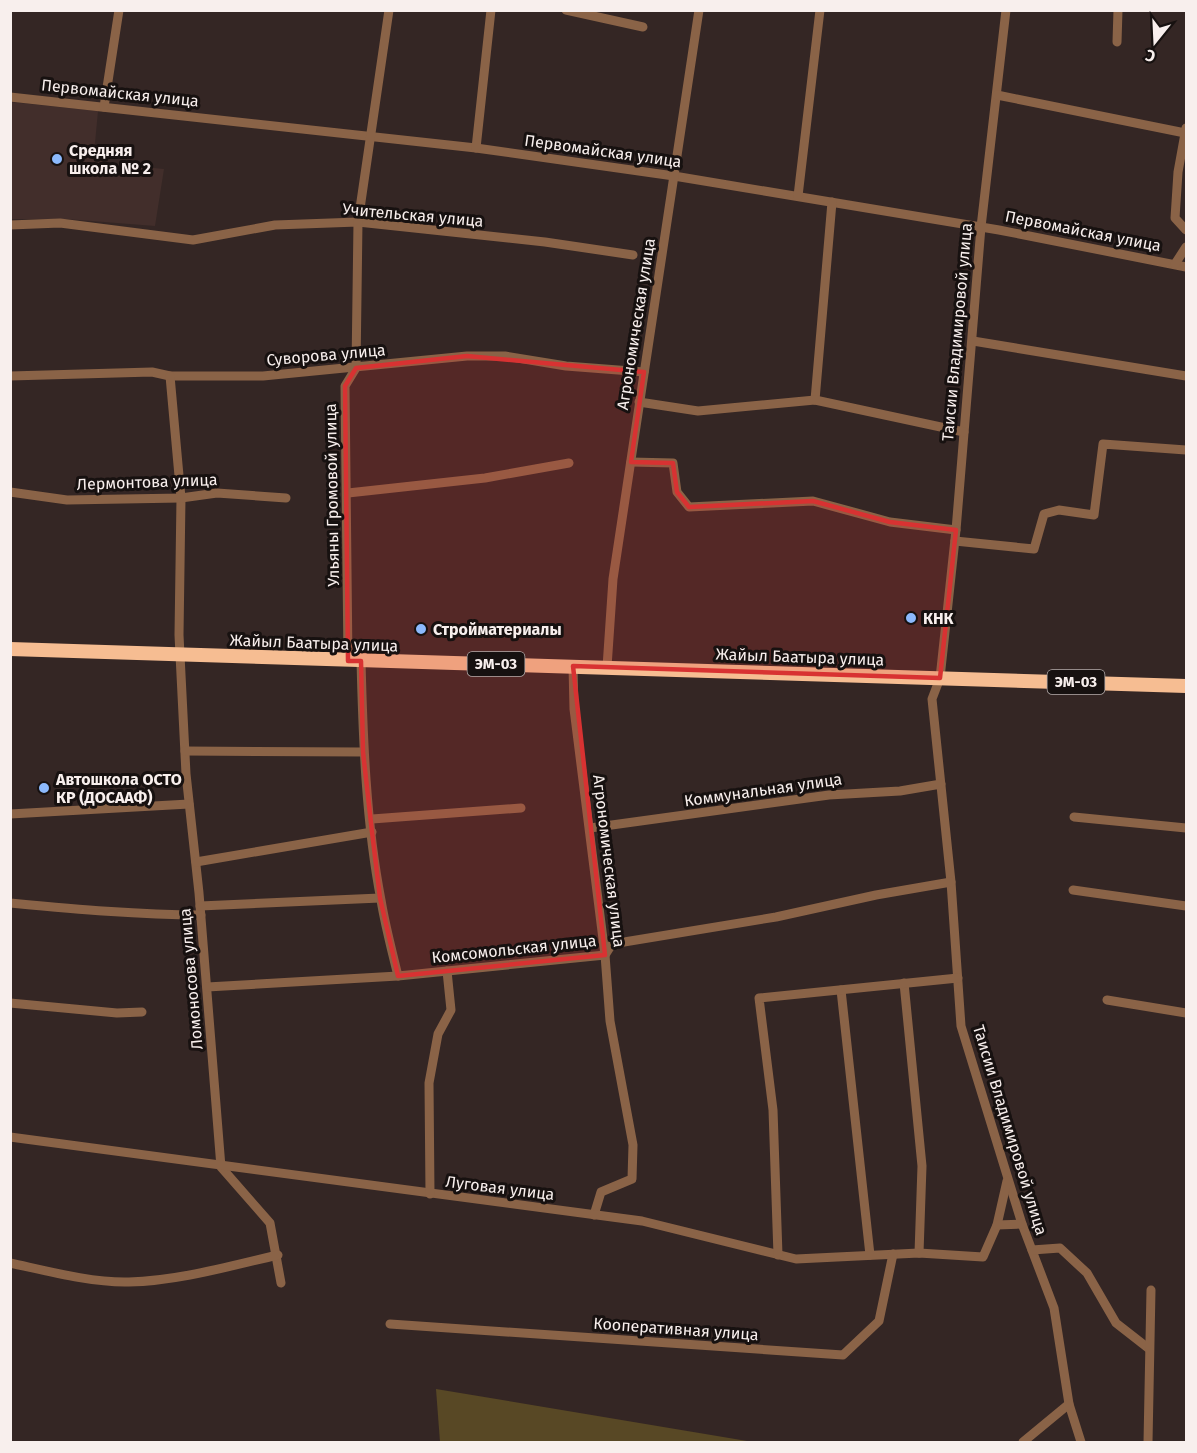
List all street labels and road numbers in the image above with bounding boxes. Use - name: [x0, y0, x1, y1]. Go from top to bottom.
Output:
- street label: Первомайская улица: [40, 75, 200, 111]
- street label: Первомайская улица: [523, 131, 683, 171]
- street label: Учительская улица: [342, 199, 484, 231]
- street label: Первомайская улица: [1003, 207, 1163, 255]
- street label: Таисии Владимировой улица: [938, 222, 976, 442]
- street label: Агрономическая улица: [613, 237, 659, 411]
- street label: Суворова улица: [266, 340, 386, 370]
- street label: Ульяны Громовой улица: [321, 403, 343, 587]
- street label: Лермонтова улица: [76, 470, 218, 494]
- street label: Жайыл Баатыра улица: [229, 631, 399, 655]
- street label: Жайыл Баатыра улица: [715, 645, 885, 669]
- road number: ЭМ-03: [468, 652, 524, 676]
- road number: ЭМ-03: [1048, 670, 1104, 694]
- street label: Коммунальная улица: [683, 770, 843, 810]
- street label: Агрономическая улица: [589, 774, 629, 948]
- street label: Ломоносова улица: [175, 908, 207, 1050]
- street label: Комсомольская улица: [431, 931, 597, 967]
- street label: Таисии Владимировой улица: [969, 1023, 1051, 1237]
- street label: Луговая улица: [445, 1172, 555, 1204]
- street label: Кооперативная улица: [593, 1314, 759, 1344]

